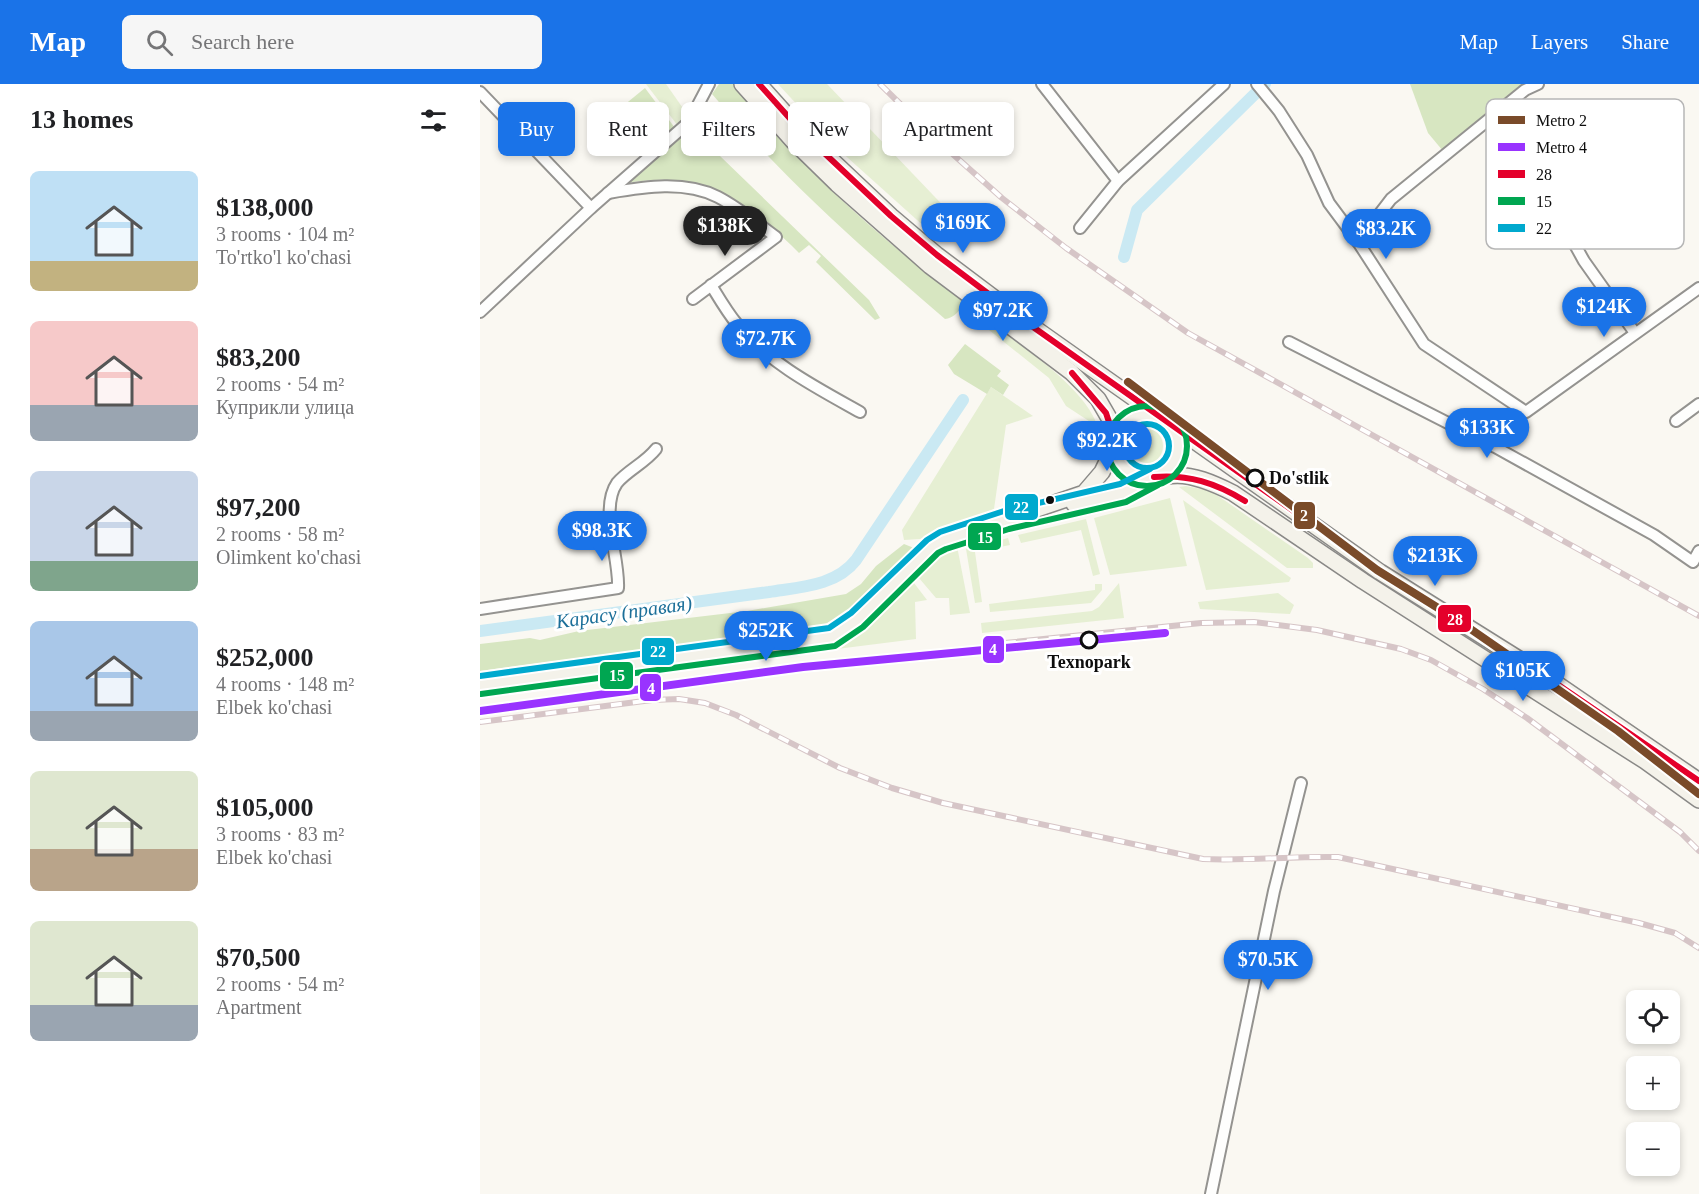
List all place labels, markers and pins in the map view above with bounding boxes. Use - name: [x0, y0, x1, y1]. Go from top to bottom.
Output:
- pin: $169K: [921, 203, 1005, 254]
- pin: $138K: [683, 206, 767, 257]
- pin: $83.2K: [1337, 209, 1435, 260]
- pin: $124K: [1562, 287, 1646, 338]
- pin: $97.2K: [954, 291, 1052, 342]
- pin: $72.7K: [717, 319, 815, 370]
- pin: $133K: [1445, 408, 1529, 459]
- pin: $92.2K: [1058, 421, 1156, 472]
- place label: Do'stlik: [1269, 468, 1329, 488]
- marker: Do'stlik: [1246, 469, 1264, 487]
- unlabelled marker: [1044, 494, 1056, 506]
- pin: $98.3K: [553, 511, 651, 562]
- pin: $213K: [1393, 536, 1477, 587]
- pin: $252K: [724, 611, 808, 662]
- marker: Texnopark: [1080, 631, 1098, 649]
- pin: $105K: [1481, 651, 1565, 702]
- place label: Texnopark: [1047, 652, 1131, 672]
- pin: $70.5K: [1219, 940, 1317, 991]

